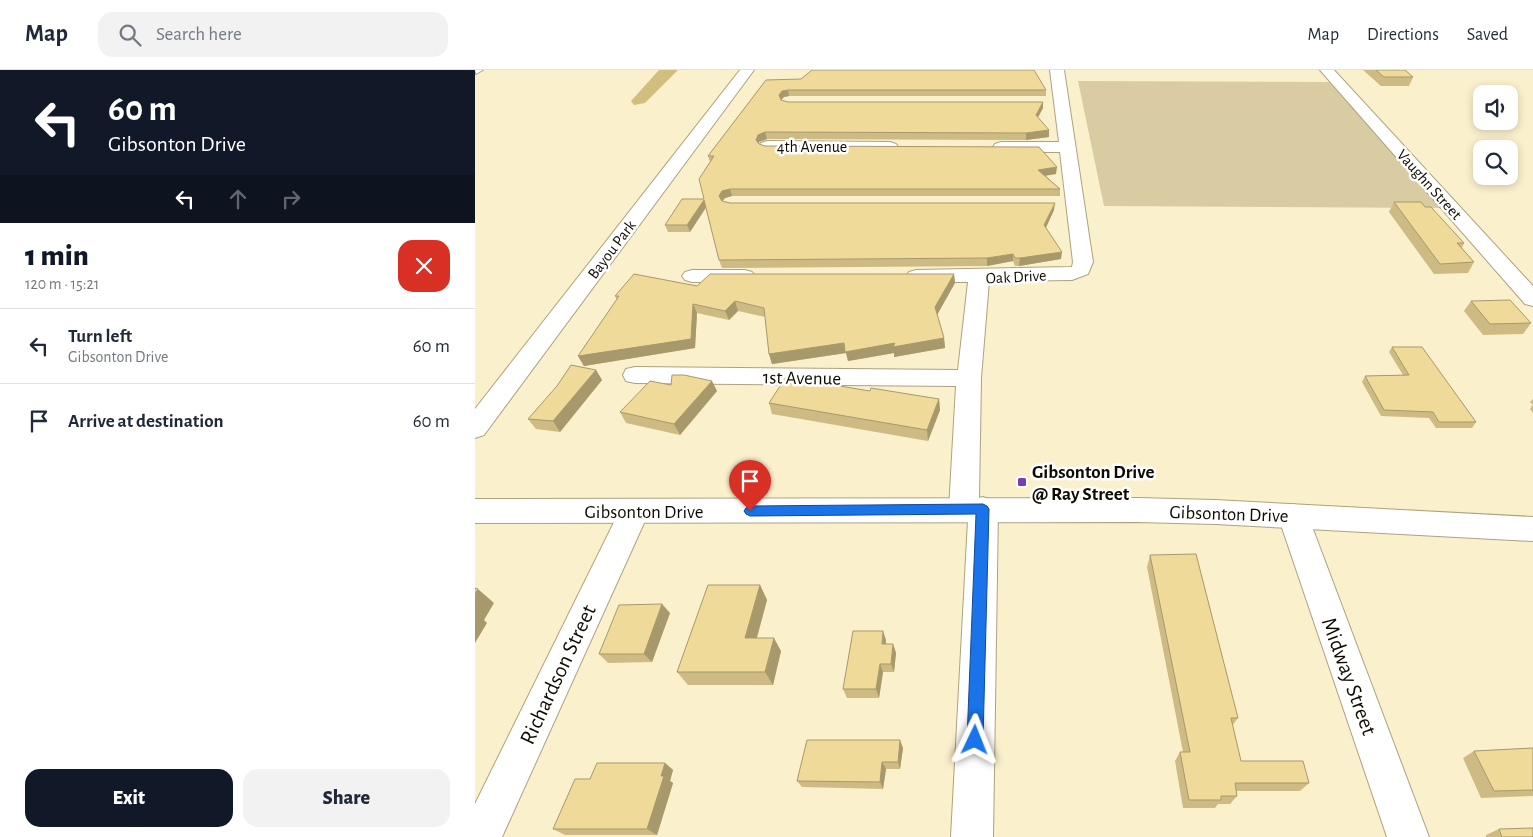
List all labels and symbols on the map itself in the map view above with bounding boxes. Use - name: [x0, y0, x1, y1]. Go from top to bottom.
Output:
- street label: 4th Avenue: [777, 139, 847, 155]
- street label: Vaughn Street: [1394, 147, 1465, 223]
- street label: Bayou Park: [585, 217, 640, 282]
- street label: Oak Drive: [985, 267, 1047, 287]
- street label: 1st Avenue: [763, 368, 841, 389]
- pin: [729, 460, 771, 511]
- place label: Gibsonton Drive @ Ray Street: [1032, 463, 1155, 504]
- marker: Gibsonton Drive @ Ray Street: [1016, 476, 1028, 488]
- street label: Gibsonton Drive: [584, 503, 704, 522]
- street label: Gibsonton Drive: [1169, 503, 1289, 526]
- street label: Richardson Street: [516, 601, 600, 748]
- street label: Midway Street: [1318, 615, 1380, 738]
- position arrow: [948, 713, 1000, 765]

